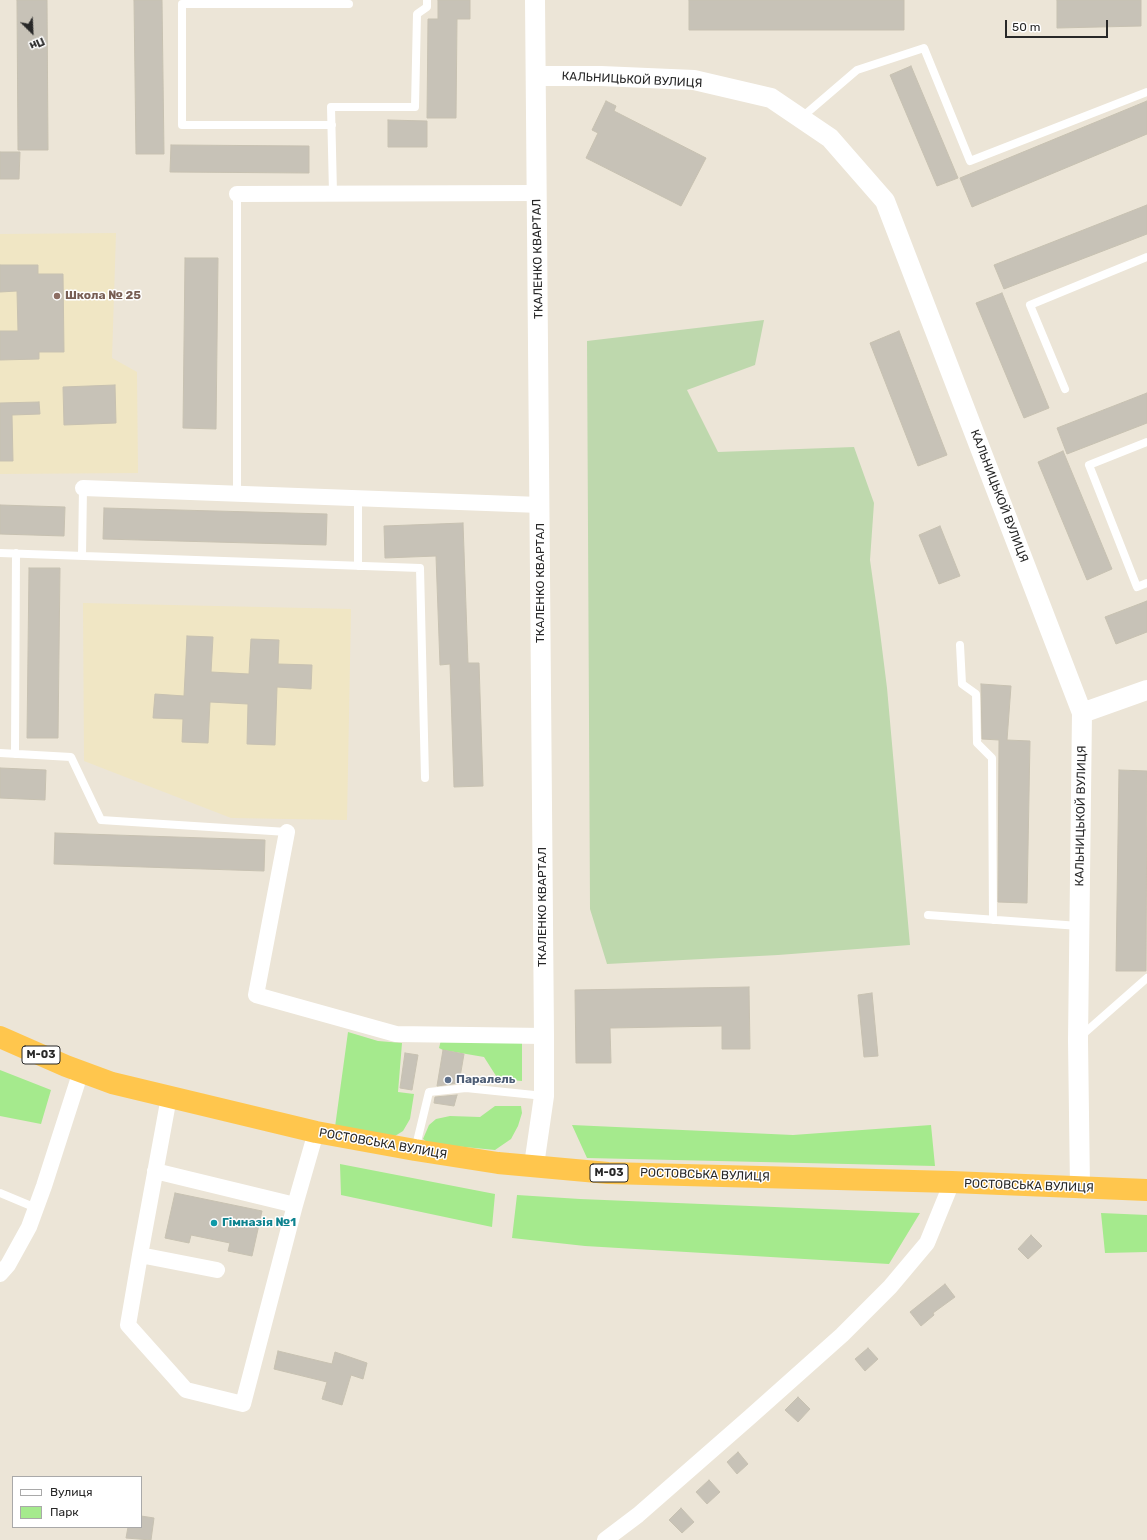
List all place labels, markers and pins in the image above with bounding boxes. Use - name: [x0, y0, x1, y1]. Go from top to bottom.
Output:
- place label: Школа № 25: [65, 289, 141, 303]
- marker: Школа № 25: [52, 291, 62, 301]
- place label: Паралель: [456, 1073, 515, 1087]
- marker: Паралель: [443, 1075, 453, 1085]
- place label: Гімназія №1: [222, 1216, 296, 1230]
- marker: Гімназія №1: [209, 1218, 219, 1228]

